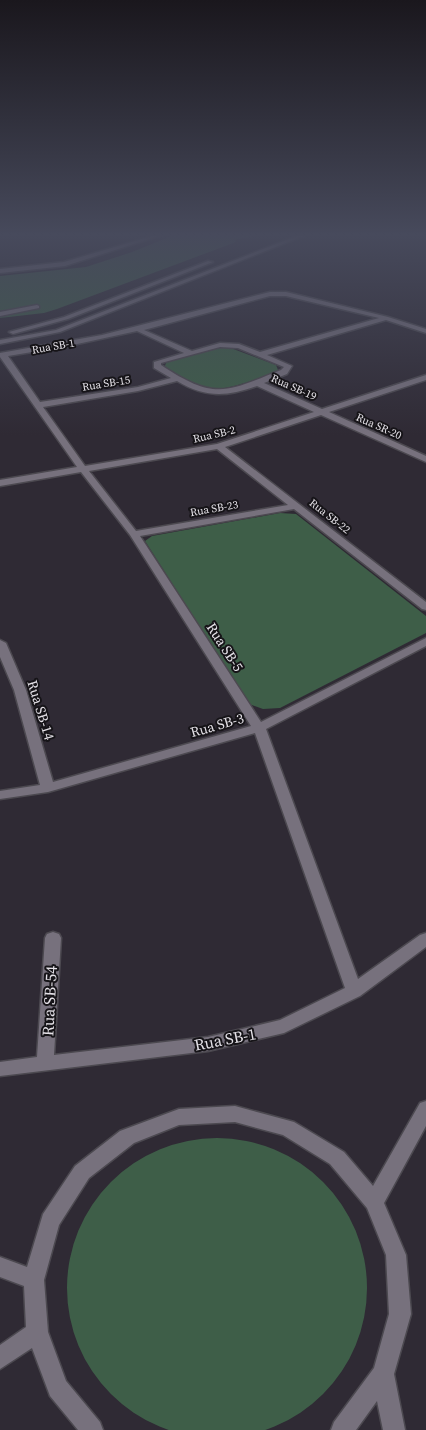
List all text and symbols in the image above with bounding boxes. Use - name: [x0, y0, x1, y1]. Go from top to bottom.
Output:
- street label: Rua SB-1: [31, 335, 76, 358]
- street label: Rua SB-19: [269, 371, 319, 404]
- street label: Rua SB-15: [81, 372, 132, 395]
- street label: Rua SR-20: [354, 410, 405, 443]
- street label: Rua SB-2: [191, 422, 237, 447]
- street label: Rua SB-22: [306, 496, 354, 538]
- street label: Rua SB-23: [189, 497, 240, 520]
- street label: Rua SB-5: [202, 619, 248, 675]
- street label: Rua SB-14: [22, 678, 60, 742]
- street label: Rua SB-3: [188, 708, 246, 742]
- street label: Rua SB-54: [36, 965, 62, 1037]
- street label: Rua SB-1: [192, 1022, 258, 1056]

